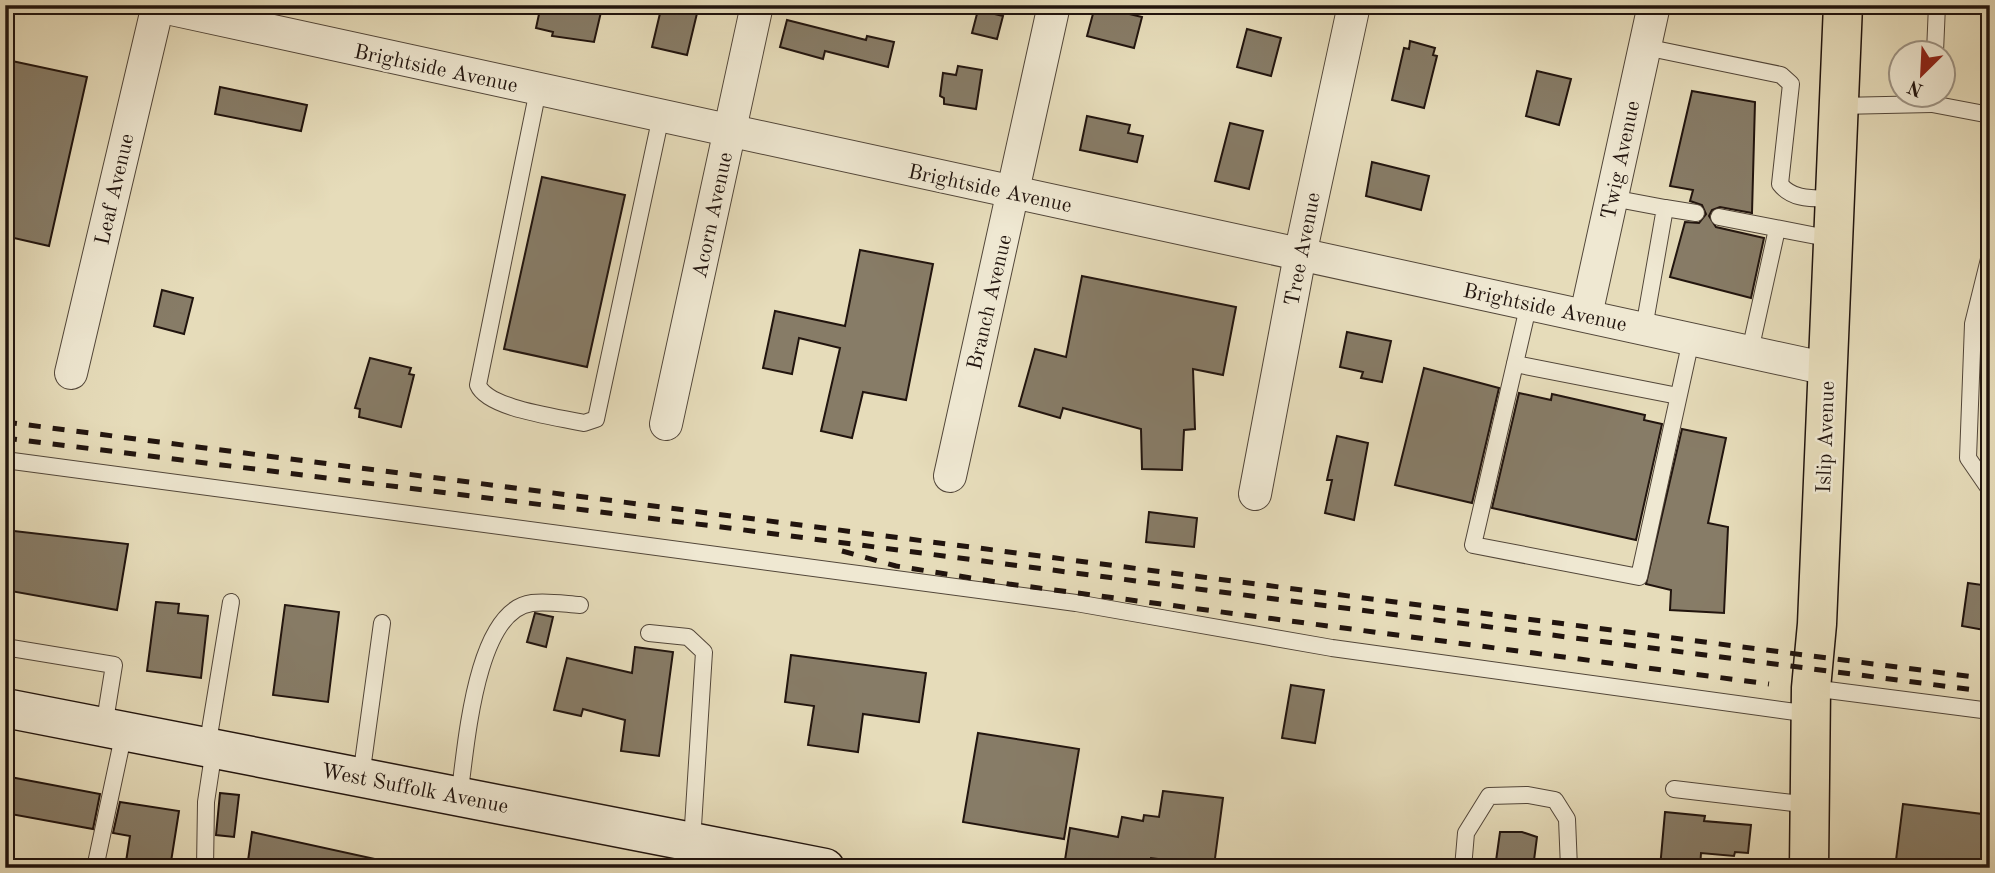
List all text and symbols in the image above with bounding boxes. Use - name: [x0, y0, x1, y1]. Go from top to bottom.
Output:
- north arrow: [1886, 38, 1956, 108]
- street label: Brightside Avenue: [352, 42, 519, 97]
- text: N: [1905, 75, 1927, 99]
- street label: Twig Avenue: [1599, 99, 1644, 222]
- street label: Leaf Avenue: [92, 132, 138, 247]
- street label: Acorn Avenue: [690, 150, 737, 280]
- street label: Brightside Avenue: [906, 162, 1073, 217]
- street label: Tree Avenue: [1282, 191, 1325, 308]
- street label: Branch Avenue: [965, 233, 1016, 372]
- street label: Brightside Avenue: [1461, 281, 1628, 336]
- street label: Islip Avenue: [1814, 381, 1839, 493]
- street label: West Suffolk Avenue: [319, 761, 510, 818]

